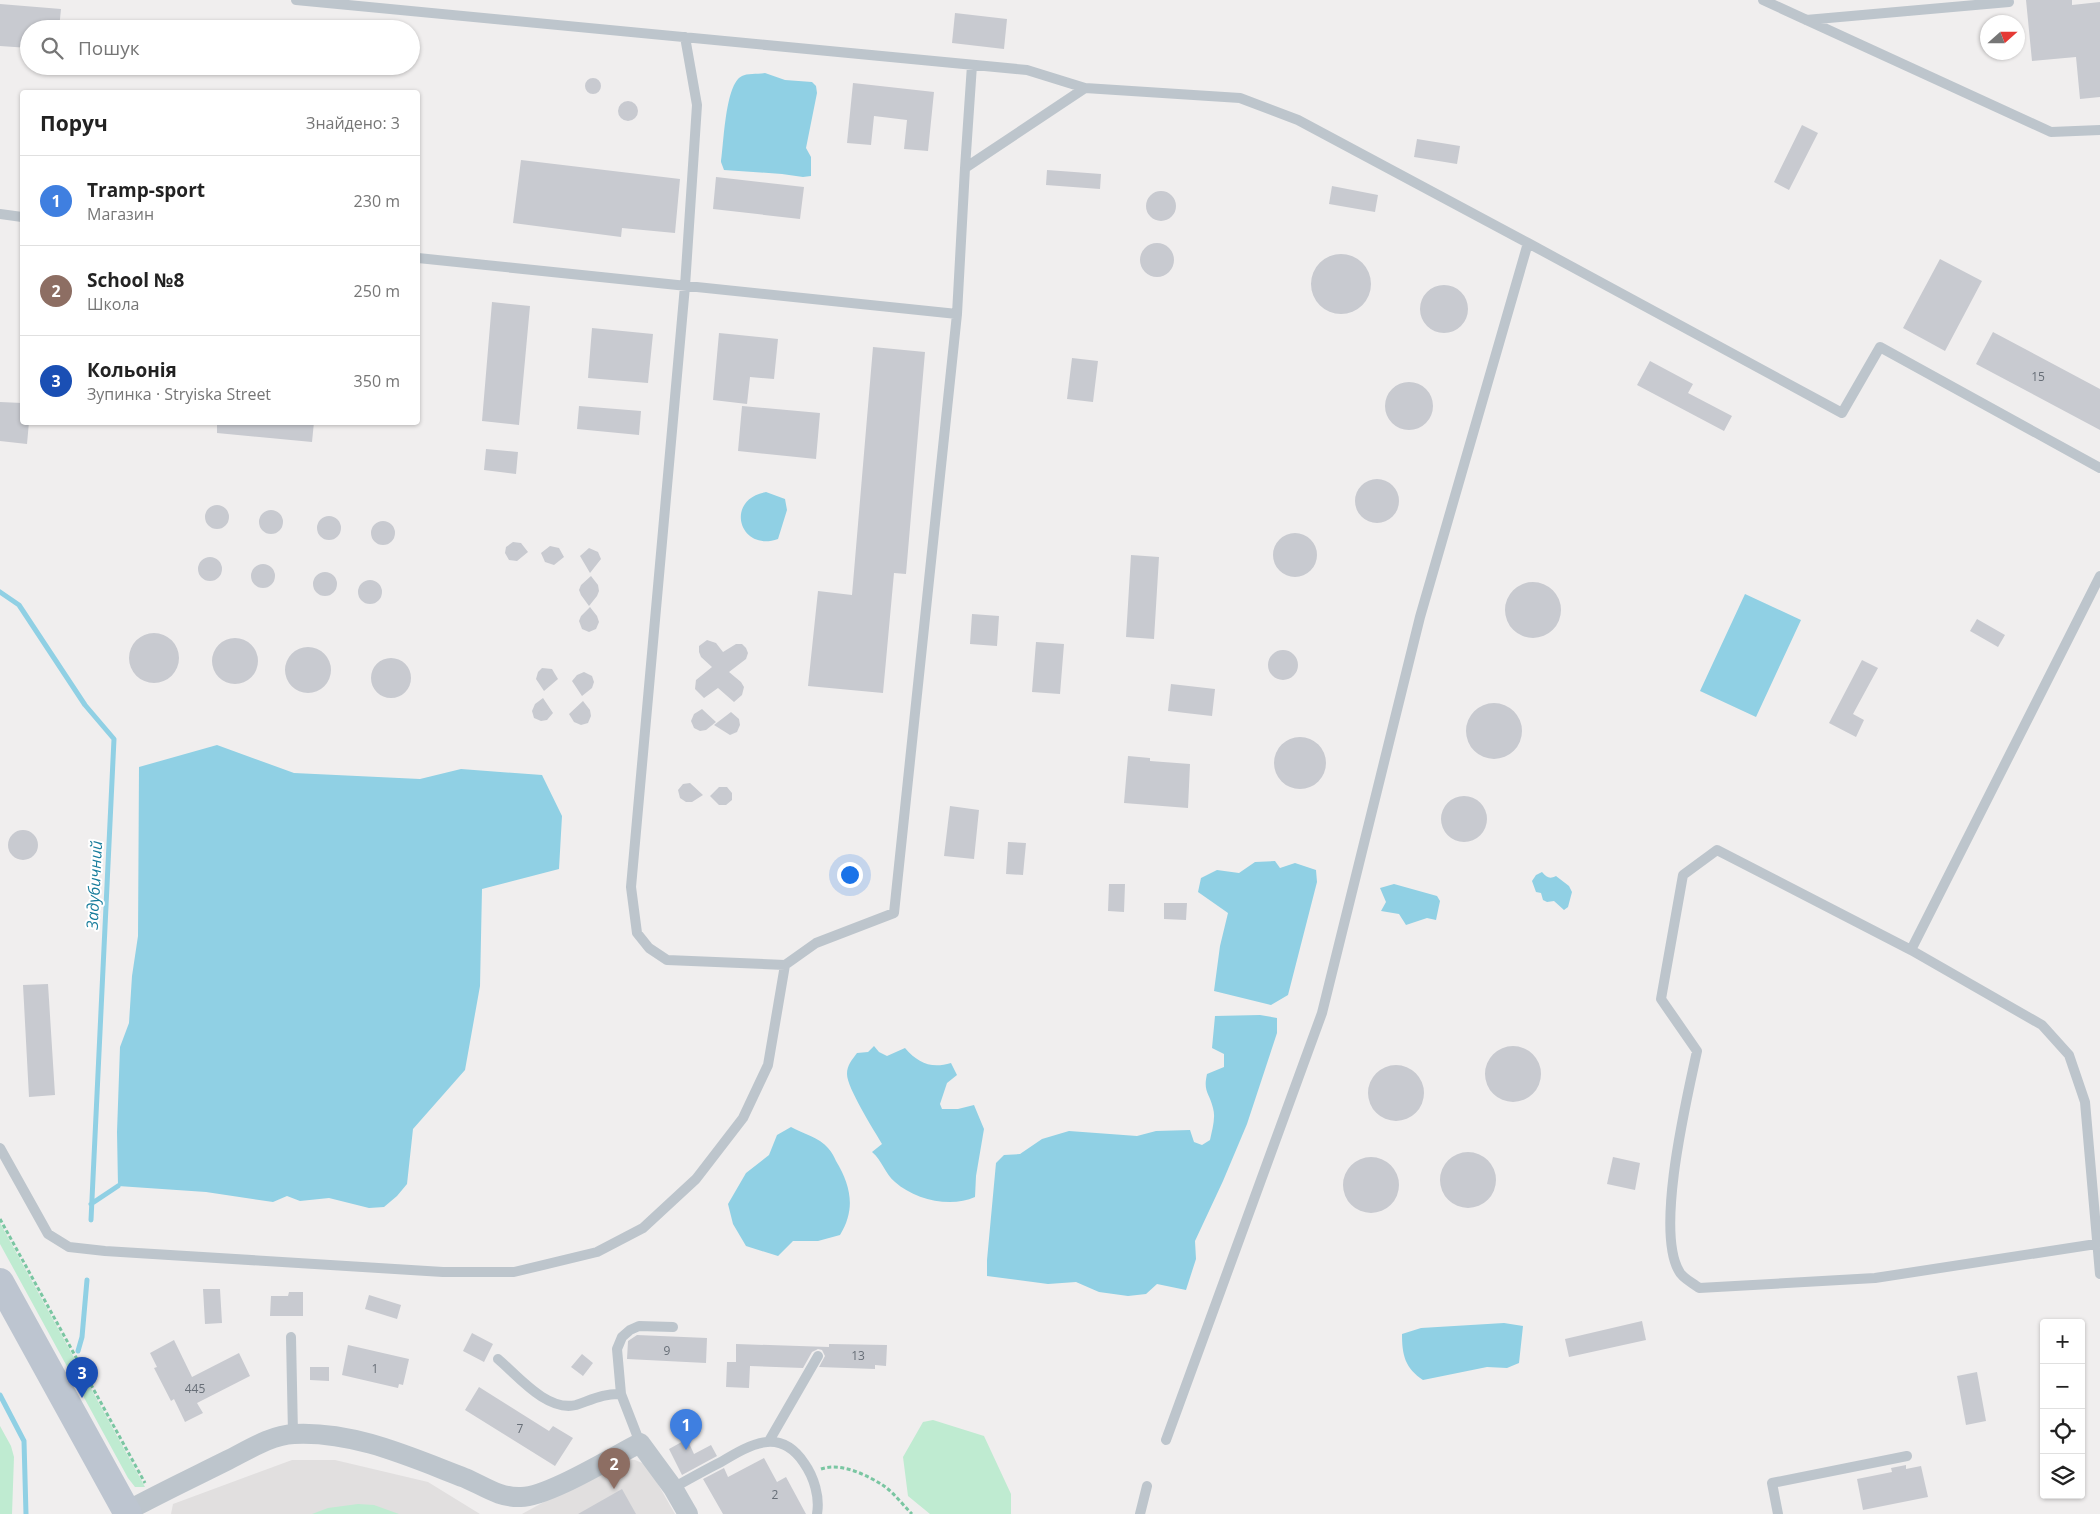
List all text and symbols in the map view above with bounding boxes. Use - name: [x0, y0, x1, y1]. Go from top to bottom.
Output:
- north arrow: [1980, 15, 2025, 60]
- search box: [20, 20, 420, 75]
- icon: search: [38, 34, 66, 62]
- text: Пошук: [78, 35, 140, 61]
- text: Поруч: [40, 109, 108, 137]
- text: Знайдено: 3: [306, 112, 400, 134]
- text: Tramp-sport: [87, 177, 205, 203]
- text: 1: [51, 190, 61, 212]
- text: 230 m: [354, 190, 400, 212]
- text: Магазин: [87, 203, 154, 225]
- text: School №8: [87, 267, 184, 293]
- text: 2: [51, 280, 61, 302]
- text: 250 m: [354, 280, 400, 302]
- text: Школа: [87, 293, 139, 315]
- text: Кольонія: [87, 357, 177, 383]
- house number: 15: [2031, 368, 2045, 385]
- text: 3: [51, 370, 61, 392]
- text: 350 m: [354, 370, 400, 392]
- text: Зупинка · Stryiska Street: [87, 383, 271, 405]
- water label: Задубичний: [81, 840, 107, 931]
- your location: [837, 862, 863, 888]
- map controls: [2040, 1319, 2085, 1499]
- button: +: [2040, 1319, 2085, 1364]
- house number: 9: [664, 1342, 671, 1359]
- house number: 13: [851, 1347, 865, 1364]
- pin: 3: [66, 1357, 98, 1398]
- house number: 1: [372, 1360, 378, 1377]
- button: −: [2040, 1364, 2085, 1409]
- house number: 445: [185, 1380, 205, 1397]
- pin: 1: [670, 1409, 702, 1450]
- button: locate: [2040, 1409, 2085, 1454]
- house number: 7: [517, 1420, 524, 1437]
- pin: 2: [598, 1448, 630, 1489]
- button: layers: [2040, 1454, 2085, 1499]
- house number: 2: [772, 1486, 779, 1503]

